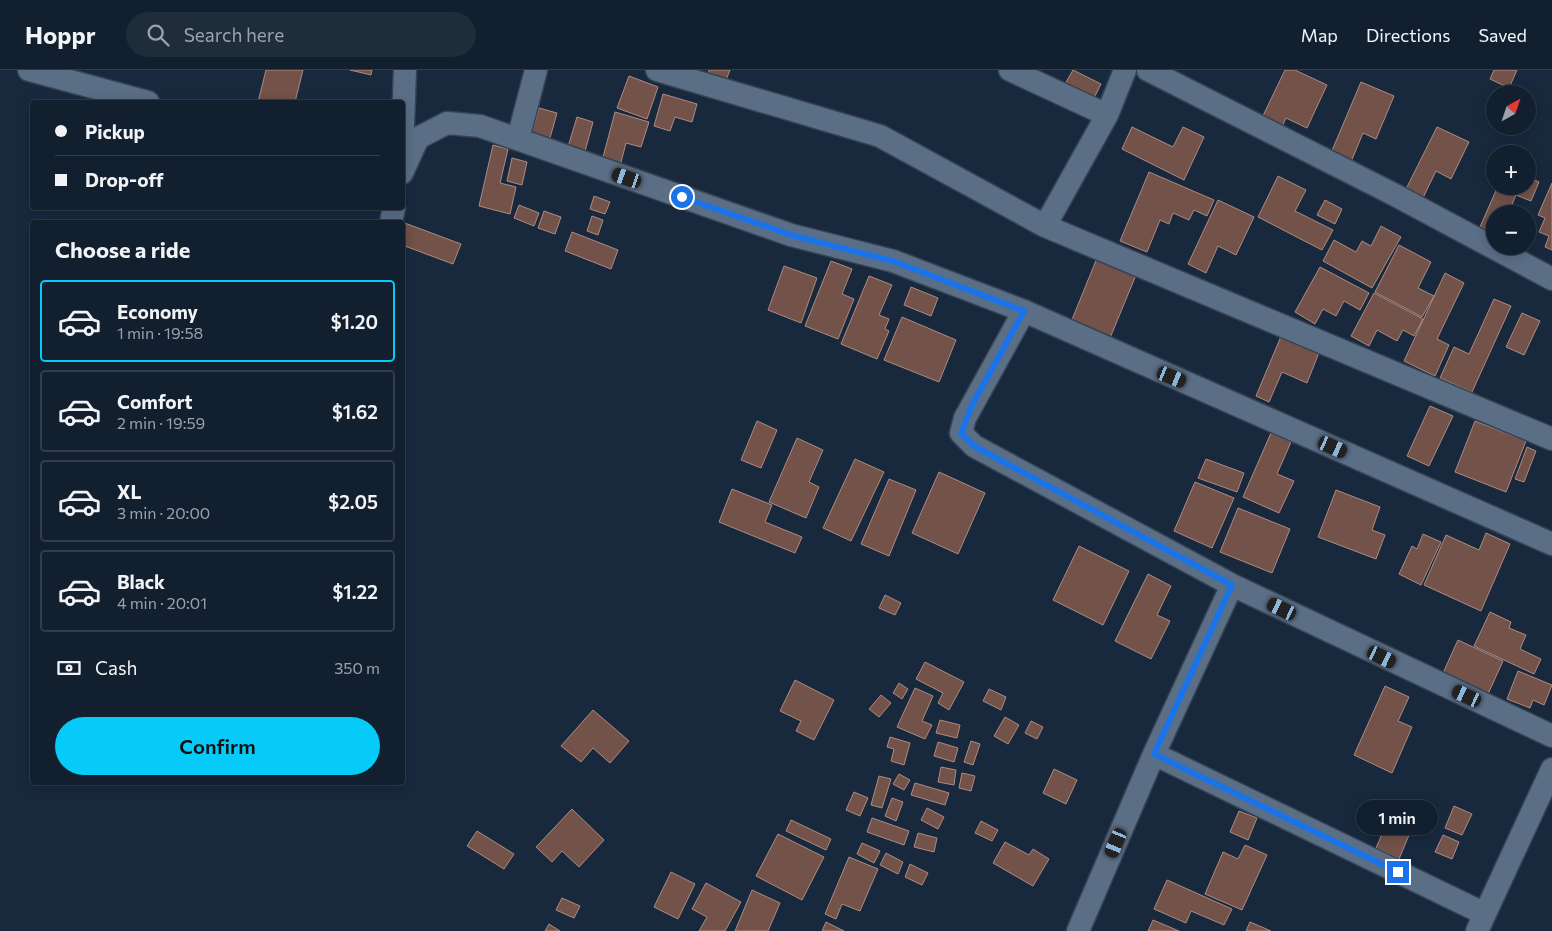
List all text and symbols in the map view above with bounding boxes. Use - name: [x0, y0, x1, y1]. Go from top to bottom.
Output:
- search box: [126, 12, 476, 57]
- text: Hoppr: [25, 20, 96, 49]
- icon: search: [144, 21, 172, 49]
- text: Search here: [184, 23, 284, 46]
- text: Map: [1301, 24, 1338, 46]
- text: Directions: [1366, 24, 1450, 46]
- text: Saved: [1478, 24, 1527, 46]
- north arrow: [1486, 85, 1536, 135]
- map controls: [1486, 85, 1536, 255]
- text: Pickup: [85, 120, 145, 143]
- button: +: [1486, 145, 1536, 195]
- car: [610, 166, 643, 190]
- text: Drop-off: [85, 168, 164, 191]
- route start: [671, 186, 693, 208]
- button: −: [1486, 205, 1536, 255]
- text: Choose a ride: [55, 236, 190, 263]
- icon: car: [57, 299, 102, 344]
- text: Economy: [117, 300, 198, 323]
- text: $1.20: [331, 310, 378, 333]
- text: 1 min · 19:58: [117, 323, 203, 342]
- car: [1155, 364, 1188, 390]
- icon: car: [57, 389, 102, 434]
- text: Comfort: [117, 390, 193, 413]
- text: $1.62: [332, 400, 378, 423]
- text: 2 min · 19:59: [117, 413, 205, 432]
- car: [1316, 434, 1349, 460]
- icon: car: [57, 479, 102, 524]
- text: XL: [117, 480, 142, 503]
- text: $2.05: [328, 490, 378, 513]
- text: 3 min · 20:00: [117, 503, 210, 522]
- icon: car: [57, 569, 102, 614]
- text: Black: [117, 570, 165, 593]
- text: $1.22: [332, 580, 378, 603]
- text: 4 min · 20:01: [117, 593, 207, 612]
- car: [1265, 596, 1298, 622]
- car: [1365, 644, 1398, 670]
- icon: cash: [55, 654, 83, 682]
- text: Cash: [95, 656, 137, 679]
- text: 350 m: [334, 658, 380, 677]
- car: [1450, 683, 1483, 709]
- button: Confirm: [55, 717, 380, 775]
- callout: 1 min: [1357, 800, 1439, 834]
- text: 1 min: [1378, 808, 1416, 827]
- car: [1103, 826, 1128, 860]
- route end: [1387, 861, 1409, 883]

